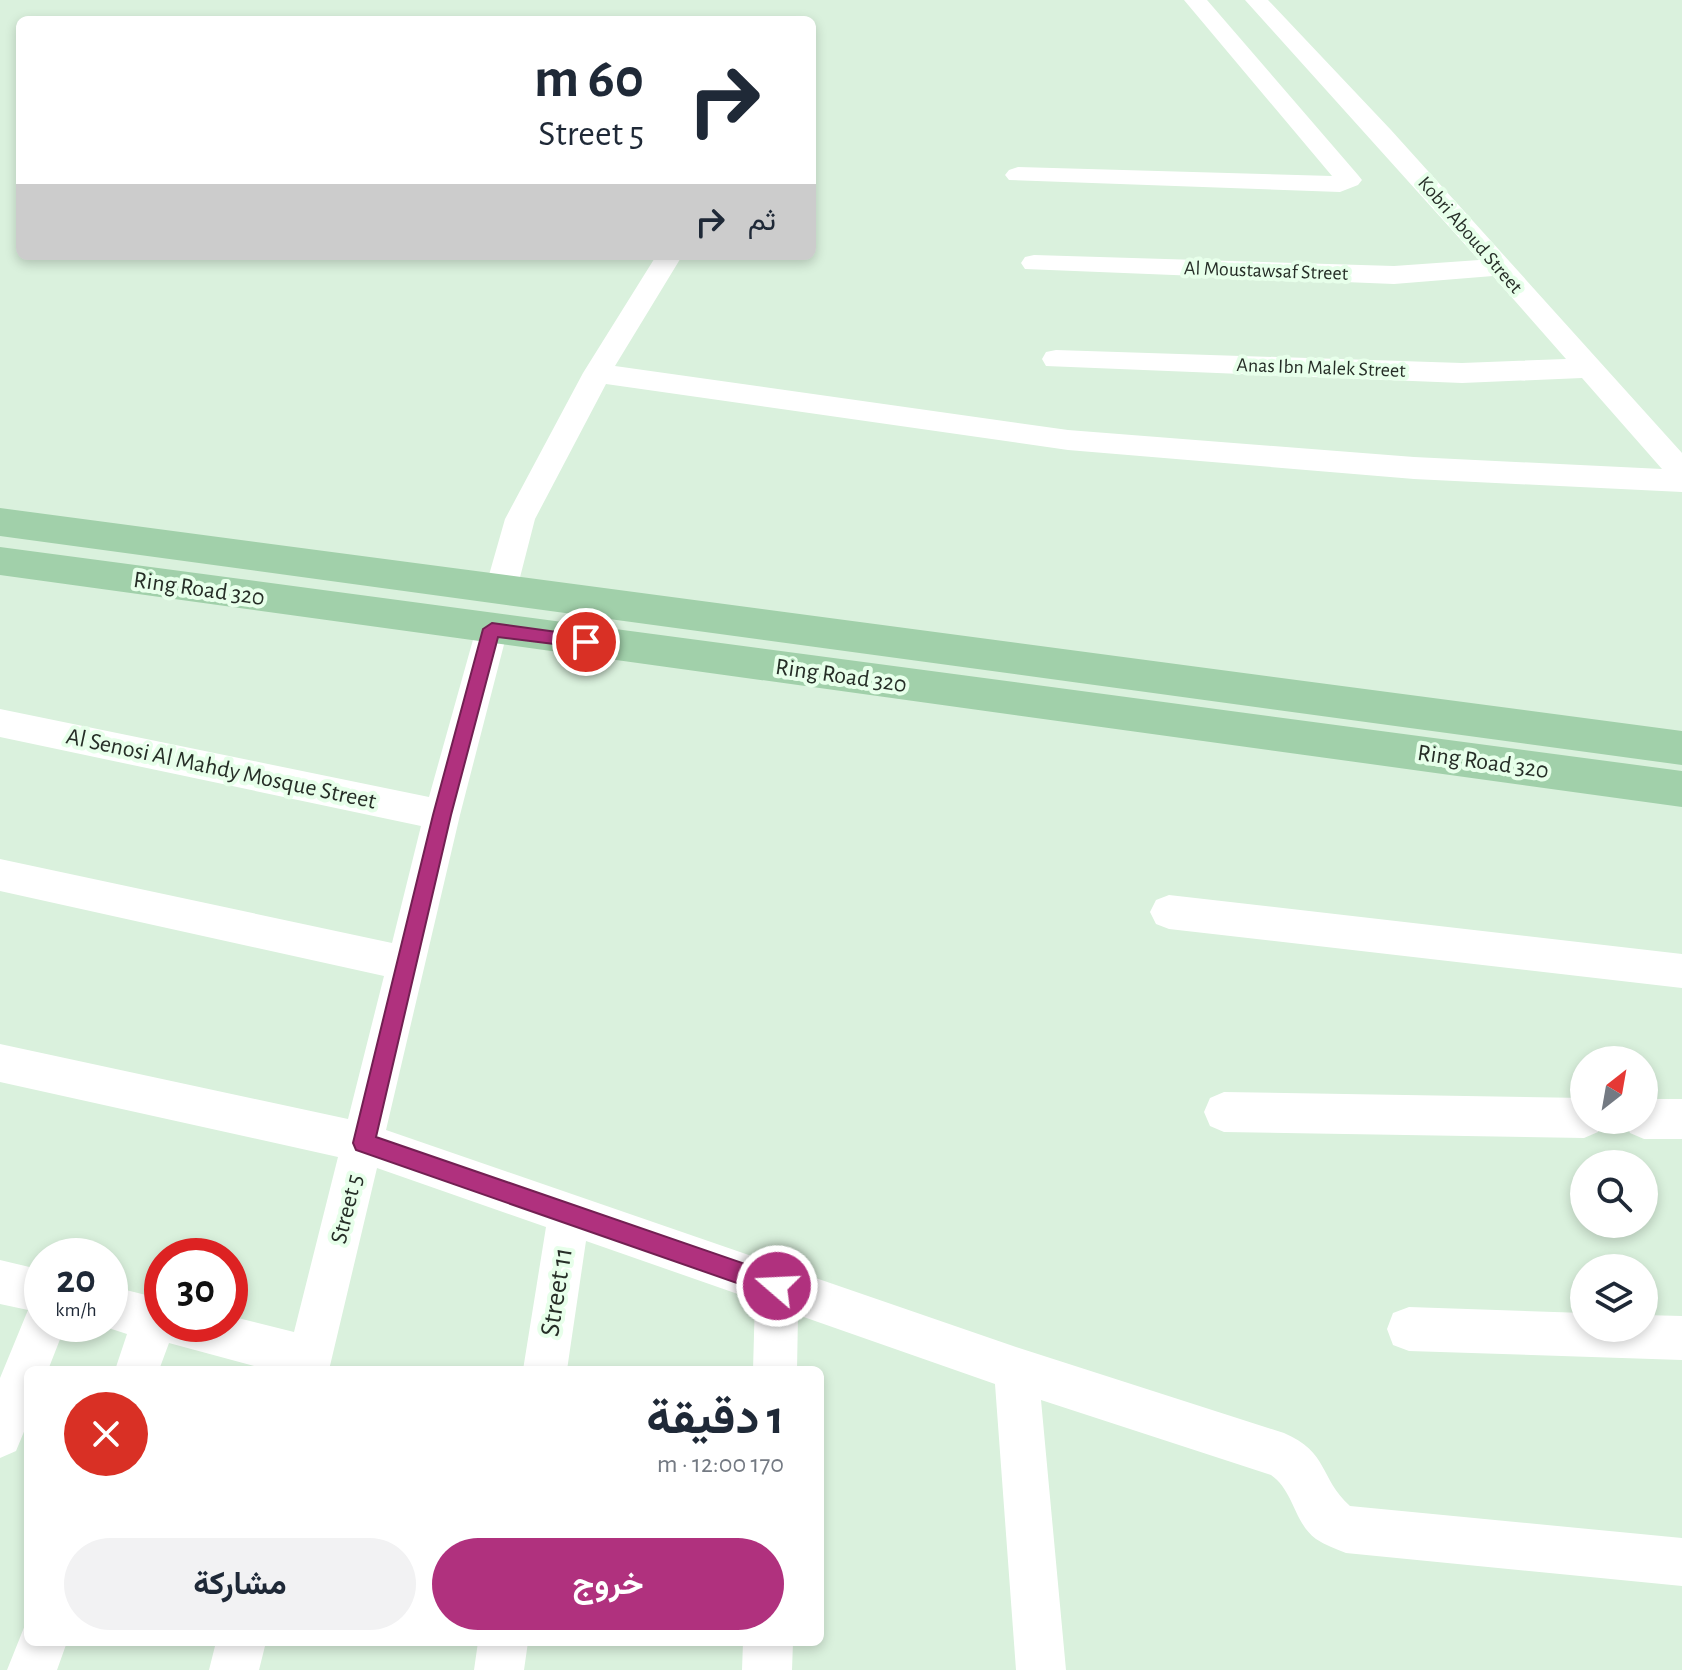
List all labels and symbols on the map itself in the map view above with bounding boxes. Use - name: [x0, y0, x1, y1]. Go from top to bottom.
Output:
- street label: Kobri Aboud Street: [1414, 173, 1526, 298]
- street label: Al Moustawsaf Street: [1184, 258, 1349, 284]
- street label: Anas Ibn Malek Street: [1236, 355, 1406, 381]
- street label: Ring Road 320: [132, 568, 266, 610]
- pin: [552, 608, 620, 676]
- street label: Ring Road 320: [774, 655, 908, 697]
- street label: Al Senosi Al Mahdy Mosque Street: [64, 724, 378, 814]
- street label: Ring Road 320: [1416, 741, 1550, 783]
- north arrow: [1570, 1046, 1658, 1134]
- street label: Street 5: [327, 1172, 367, 1246]
- speed limit sign: 30: [144, 1238, 248, 1342]
- position arrow: [735, 1244, 819, 1328]
- street label: Street 11: [536, 1245, 578, 1339]

